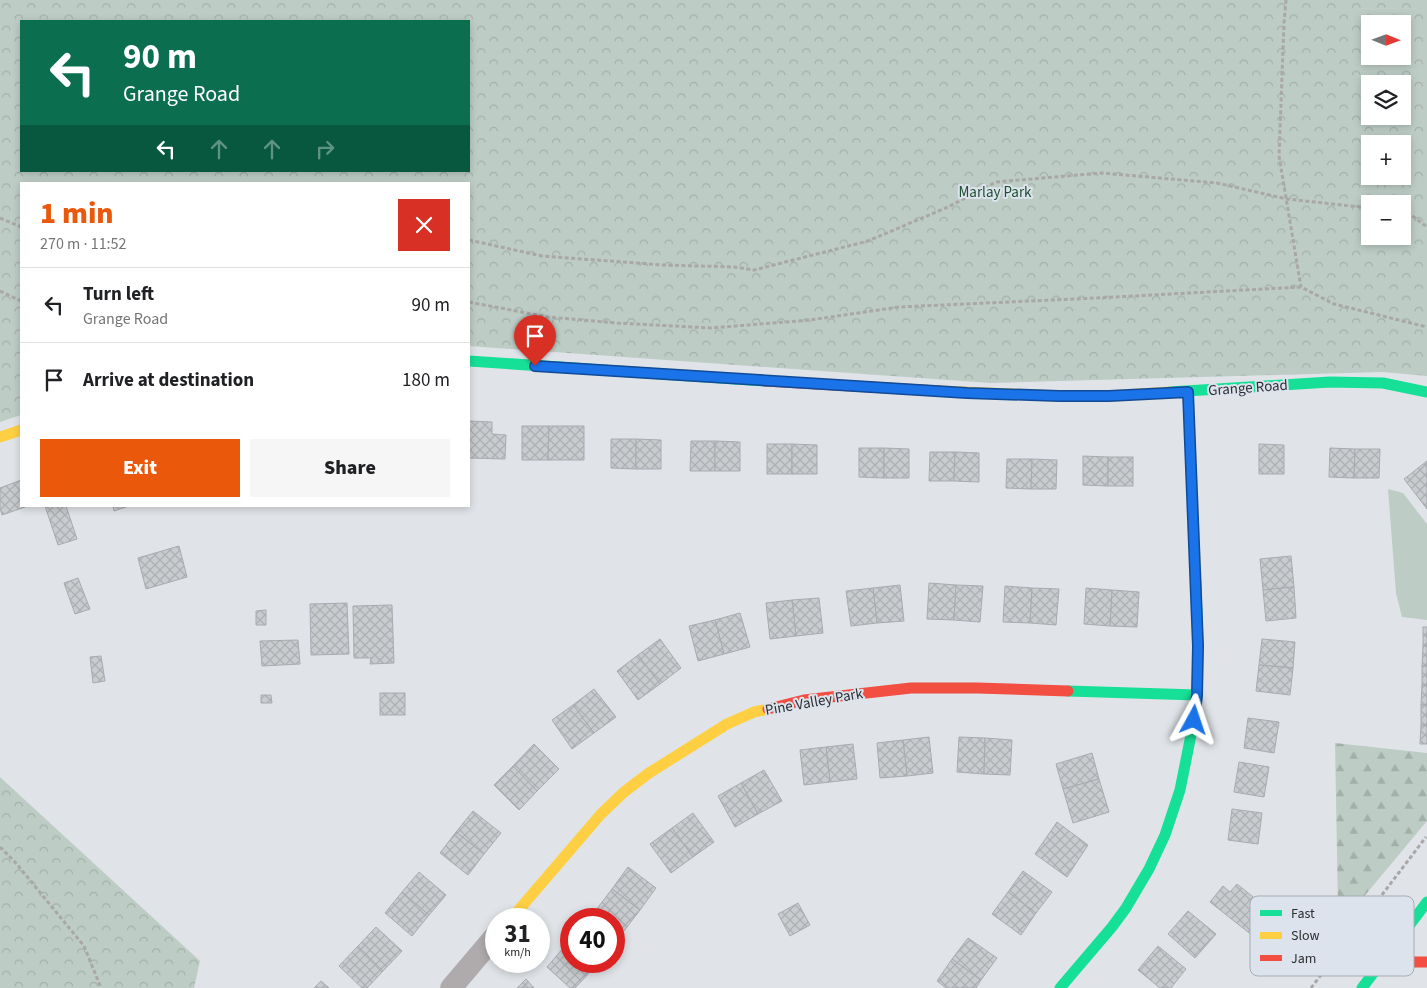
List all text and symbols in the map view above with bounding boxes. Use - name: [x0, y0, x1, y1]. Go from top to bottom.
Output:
- north arrow: [1361, 15, 1411, 65]
- map controls: [1361, 15, 1411, 245]
- text: 90 m: [123, 32, 197, 82]
- icon: left: [40, 40, 105, 105]
- button: layers: [1361, 75, 1411, 125]
- text: Grange Road: [123, 78, 240, 110]
- icon: left: [152, 135, 180, 163]
- icon: ahead: [205, 135, 233, 163]
- icon: ahead: [258, 135, 286, 163]
- icon: right: [311, 135, 339, 163]
- button: +: [1361, 135, 1411, 185]
- park label: Marlay Park: [958, 182, 1032, 203]
- text: 1 min: [40, 192, 114, 235]
- button: −: [1361, 195, 1411, 245]
- button: close: [398, 199, 450, 251]
- text: 270 m · 11:52: [40, 233, 127, 255]
- text: Turn left: [83, 281, 154, 308]
- icon: left: [40, 291, 68, 319]
- text: 90 m: [412, 292, 450, 319]
- text: Grange Road: [83, 308, 168, 330]
- pin: [514, 315, 556, 366]
- icon: arrive: [521, 322, 549, 350]
- icon: arrive: [40, 366, 68, 394]
- text: Arrive at destination: [83, 367, 254, 394]
- text: 180 m: [402, 367, 450, 394]
- street label: Grange Road: [1207, 375, 1289, 401]
- button: Exit: [40, 439, 240, 497]
- button: Share: [250, 439, 450, 497]
- street label: Pine Valley Park: [763, 683, 865, 721]
- position arrow: [1167, 693, 1219, 745]
- legend: [1250, 896, 1414, 976]
- text: Fast: [1291, 904, 1315, 924]
- speed limit sign: 40: [560, 908, 625, 973]
- text: 31: [504, 916, 531, 952]
- text: Slow: [1291, 926, 1320, 946]
- text: km/h: [504, 944, 531, 961]
- text: Jam: [1291, 949, 1316, 969]

